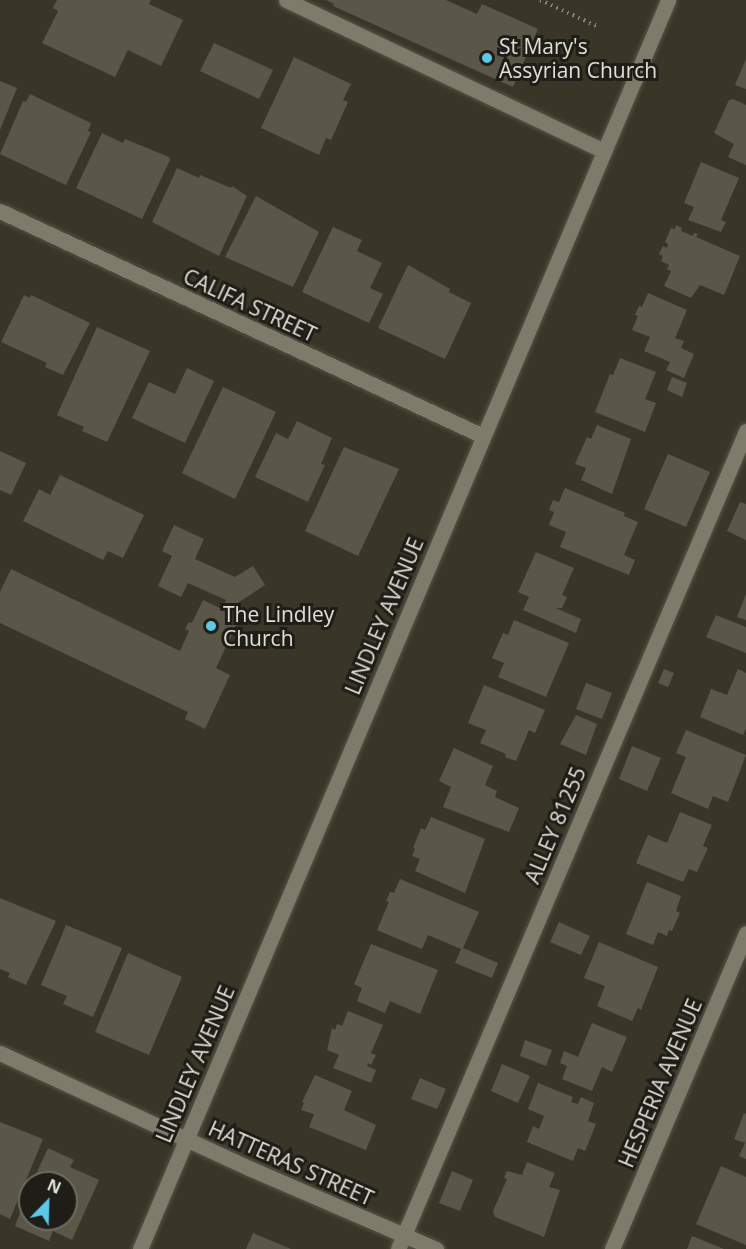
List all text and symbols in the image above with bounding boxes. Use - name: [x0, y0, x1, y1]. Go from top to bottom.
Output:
- place label: St Mary's Assyrian Church: [499, 33, 657, 83]
- marker: St Mary's Assyrian Church: [480, 51, 494, 65]
- street label: CALIFA STREET: [179, 263, 321, 347]
- street label: LINDLEY AVENUE: [340, 534, 428, 698]
- place label: The Lindley Church: [223, 601, 334, 651]
- marker: The Lindley Church: [204, 619, 218, 633]
- street label: ALLEY 81255: [519, 763, 591, 887]
- street label: LINDLEY AVENUE: [151, 982, 239, 1146]
- street label: HESPERIA AVENUE: [613, 995, 707, 1171]
- street label: HATTERAS STREET: [205, 1115, 377, 1211]
- north arrow: [18, 1171, 78, 1231]
- text: N: [44, 1174, 65, 1199]

